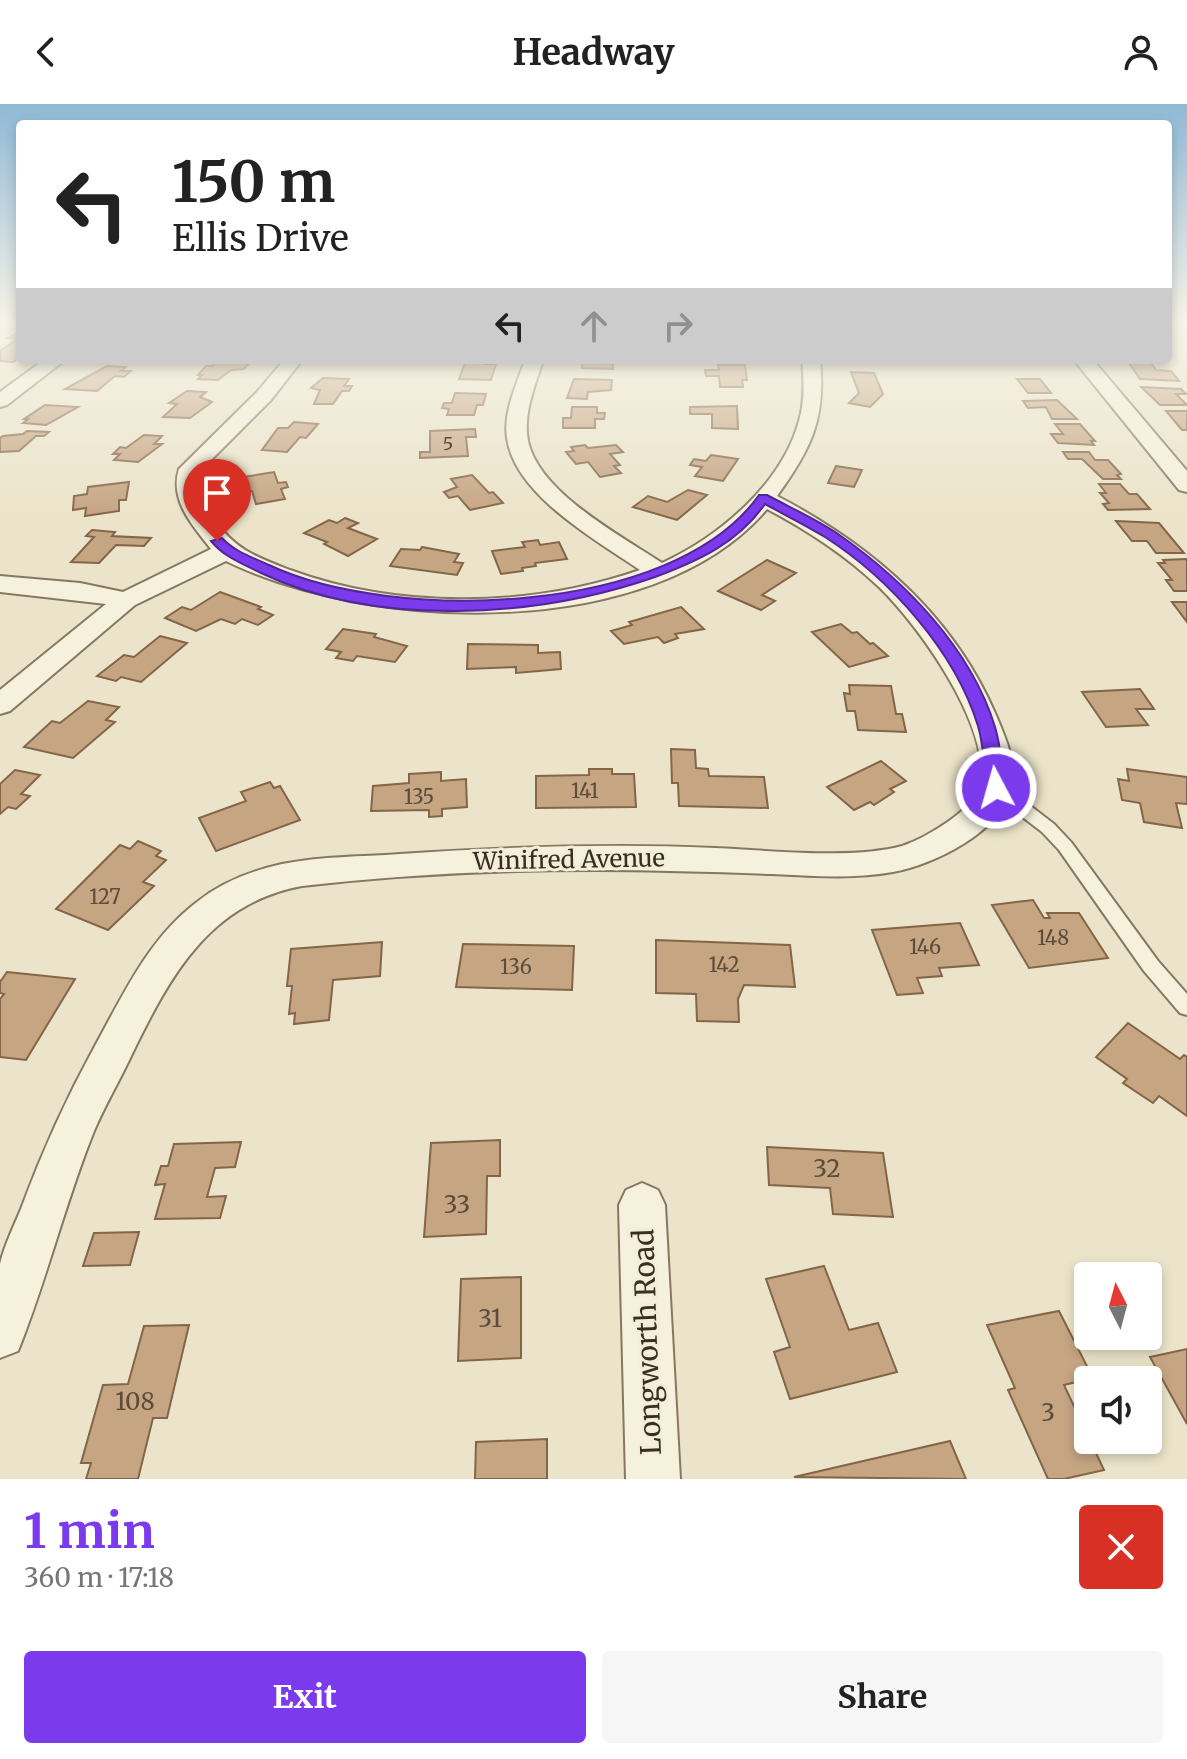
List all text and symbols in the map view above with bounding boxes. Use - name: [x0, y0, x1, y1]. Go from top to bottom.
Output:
- icon: back: [24, 30, 68, 74]
- text: Headway: [512, 30, 675, 75]
- icon: person: [1119, 30, 1163, 74]
- text: 150 m: [172, 147, 335, 217]
- icon: left: [40, 152, 144, 256]
- text: Ellis Drive: [172, 216, 349, 261]
- icon: left: [488, 304, 532, 348]
- icon: ahead: [572, 304, 616, 348]
- icon: right: [656, 304, 700, 348]
- house number: 5: [443, 432, 453, 455]
- pin: [183, 459, 251, 541]
- icon: arrive: [195, 471, 239, 515]
- position arrow: [954, 746, 1038, 830]
- house number: 141: [571, 778, 599, 803]
- house number: 135: [404, 784, 434, 809]
- street label: Winifred Avenue: [472, 842, 665, 877]
- house number: 127: [89, 884, 121, 909]
- house number: 148: [1037, 925, 1069, 950]
- house number: 146: [909, 934, 941, 959]
- house number: 142: [708, 952, 740, 977]
- house number: 136: [500, 954, 532, 979]
- house number: 32: [813, 1153, 841, 1184]
- house number: 33: [444, 1189, 470, 1220]
- street label: Longworth Road: [625, 1228, 669, 1456]
- north arrow: [1074, 1262, 1162, 1350]
- map controls: [1074, 1262, 1162, 1454]
- house number: 31: [478, 1303, 502, 1334]
- button: sound: [1074, 1366, 1162, 1454]
- house number: 108: [115, 1386, 155, 1417]
- house number: 3: [1041, 1397, 1055, 1428]
- text: 1 min: [24, 1501, 155, 1561]
- button: close: [1079, 1505, 1163, 1589]
- text: 360 m · 17:18: [24, 1561, 174, 1594]
- button: Exit: [24, 1651, 586, 1743]
- button: Share: [602, 1651, 1163, 1743]

